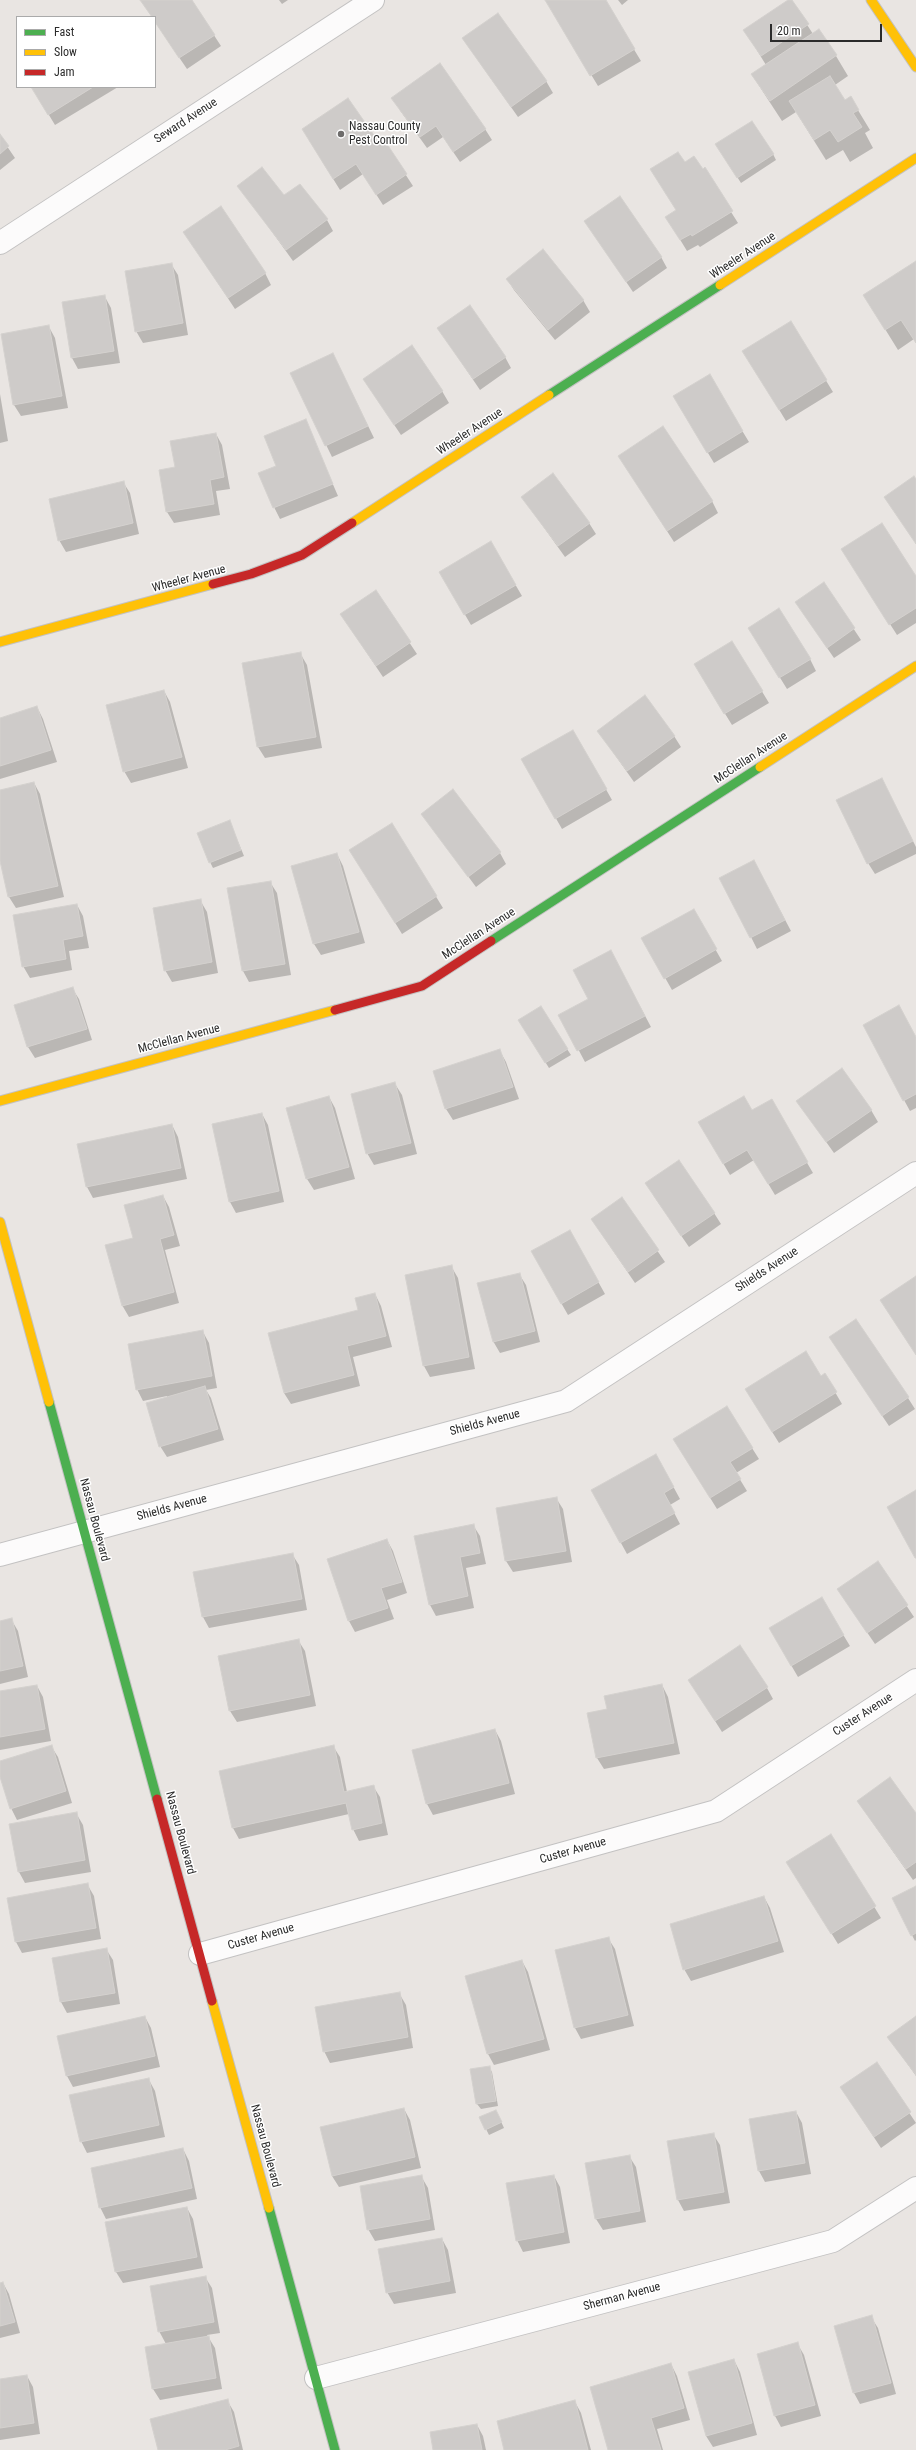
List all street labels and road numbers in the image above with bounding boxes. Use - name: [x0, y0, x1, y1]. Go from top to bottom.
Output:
- street label: Seward Avenue: [152, 95, 220, 147]
- street label: Wheeler Avenue: [707, 229, 779, 283]
- street label: Wheeler Avenue: [434, 405, 506, 459]
- street label: Wheeler Avenue: [151, 562, 227, 596]
- street label: McClellan Avenue: [712, 729, 790, 787]
- street label: McClellan Avenue: [440, 905, 518, 963]
- street label: McClellan Avenue: [136, 1021, 222, 1057]
- street label: Shields Avenue: [733, 1244, 801, 1296]
- street label: Shields Avenue: [448, 1407, 522, 1439]
- street label: Nassau Boulevard: [76, 1477, 112, 1563]
- street label: Shields Avenue: [135, 1492, 209, 1524]
- street label: Custer Avenue: [830, 1690, 896, 1740]
- street label: Nassau Boulevard: [162, 1790, 198, 1876]
- street label: Custer Avenue: [538, 1835, 608, 1867]
- street label: Custer Avenue: [226, 1921, 296, 1953]
- street label: Nassau Boulevard: [247, 2103, 283, 2189]
- street label: Sherman Avenue: [582, 2280, 662, 2314]

